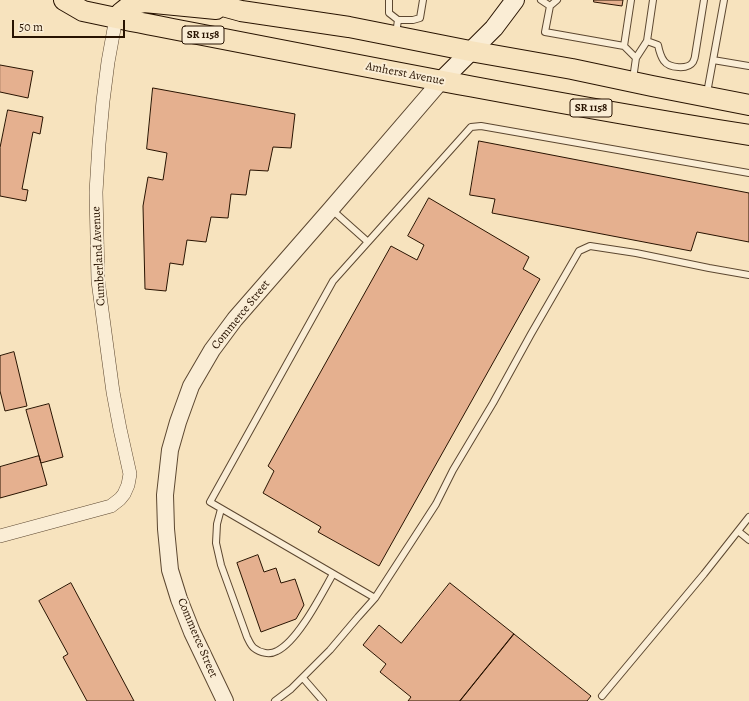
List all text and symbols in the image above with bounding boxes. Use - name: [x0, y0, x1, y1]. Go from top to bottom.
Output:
- scale bar: [14, 12, 127, 38]
- text: 50 m: [19, 19, 43, 35]
- road number: SR 1158: [182, 26, 224, 44]
- street label: Amherst Avenue: [364, 59, 446, 89]
- road number: SR 1158: [570, 99, 612, 117]
- street label: Cumberland Avenue: [89, 206, 109, 306]
- street label: Commerce Street: [209, 277, 273, 353]
- street label: Commerce Street: [174, 596, 220, 680]

